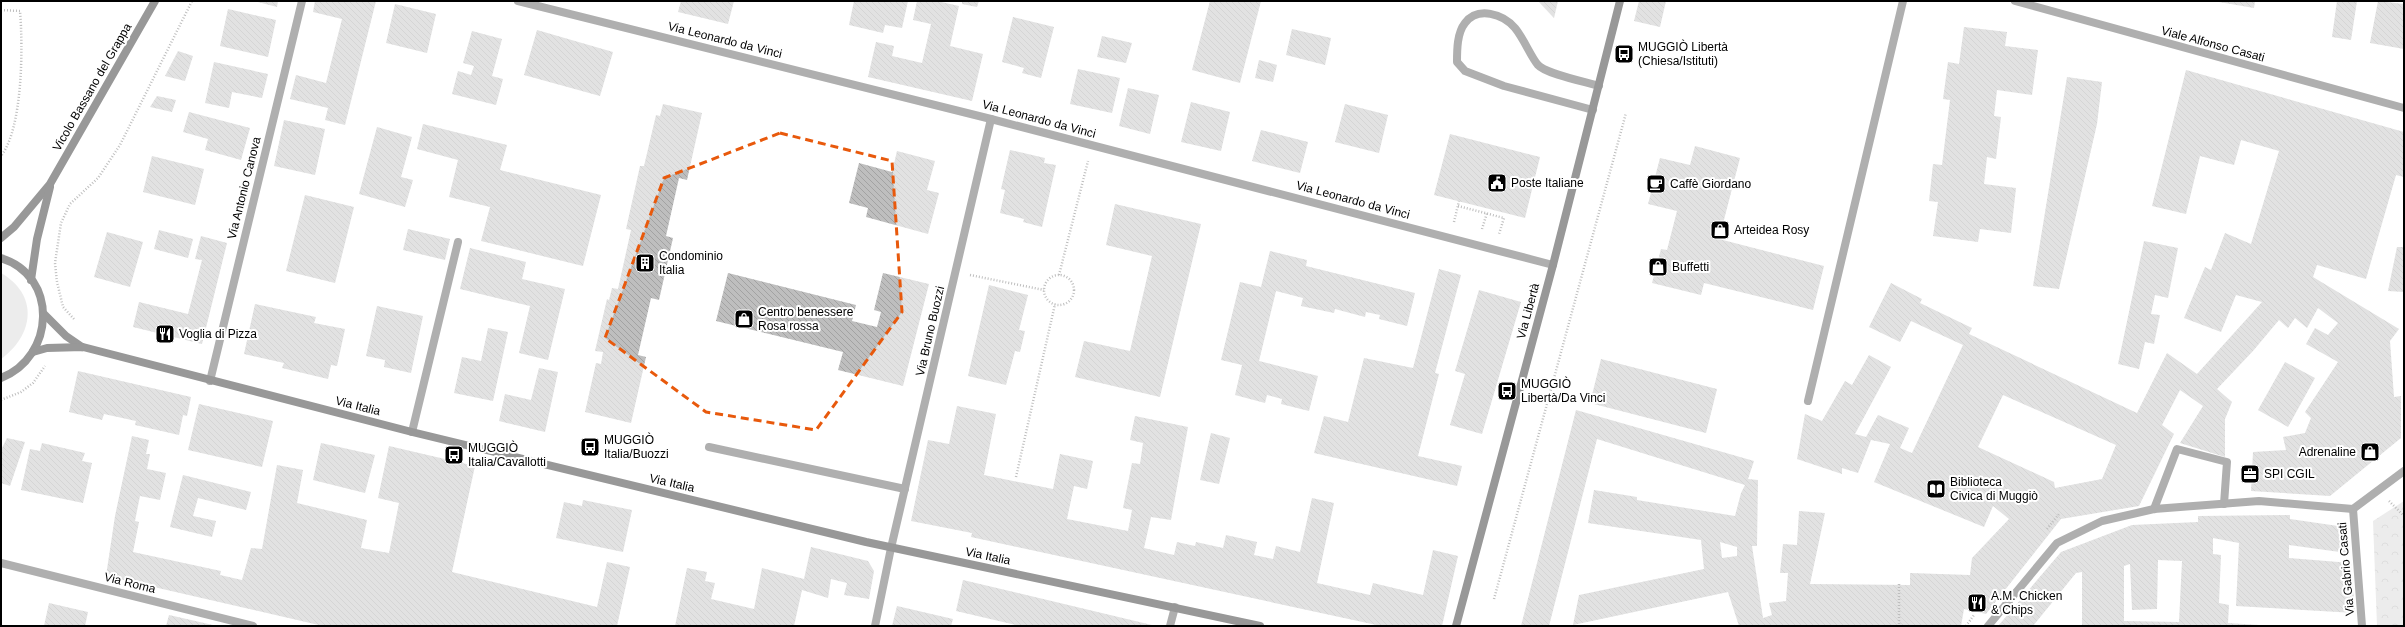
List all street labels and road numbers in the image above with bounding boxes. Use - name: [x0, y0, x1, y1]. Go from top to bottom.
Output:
- street label: Via Leonardo da Vinci: [667, 19, 783, 61]
- street label: Vicolo Bassano del Grappa: [50, 20, 135, 153]
- street label: Viale Alfonso Casati: [2160, 23, 2266, 65]
- street label: Via Leonardo da Vinci: [981, 97, 1097, 141]
- street label: Via Antonio Canova: [224, 135, 264, 241]
- street label: Via Leonardo da Vinci: [1295, 178, 1411, 222]
- street label: Via Libertà: [1514, 281, 1542, 340]
- street label: Via Bruno Buozzi: [913, 285, 947, 377]
- street label: Via Italia: [334, 394, 382, 418]
- street label: Via Italia: [648, 471, 696, 495]
- street label: Via Gabrio Casati: [2335, 522, 2357, 616]
- street label: Via Italia: [964, 544, 1012, 568]
- street label: Via Roma: [103, 570, 157, 596]

